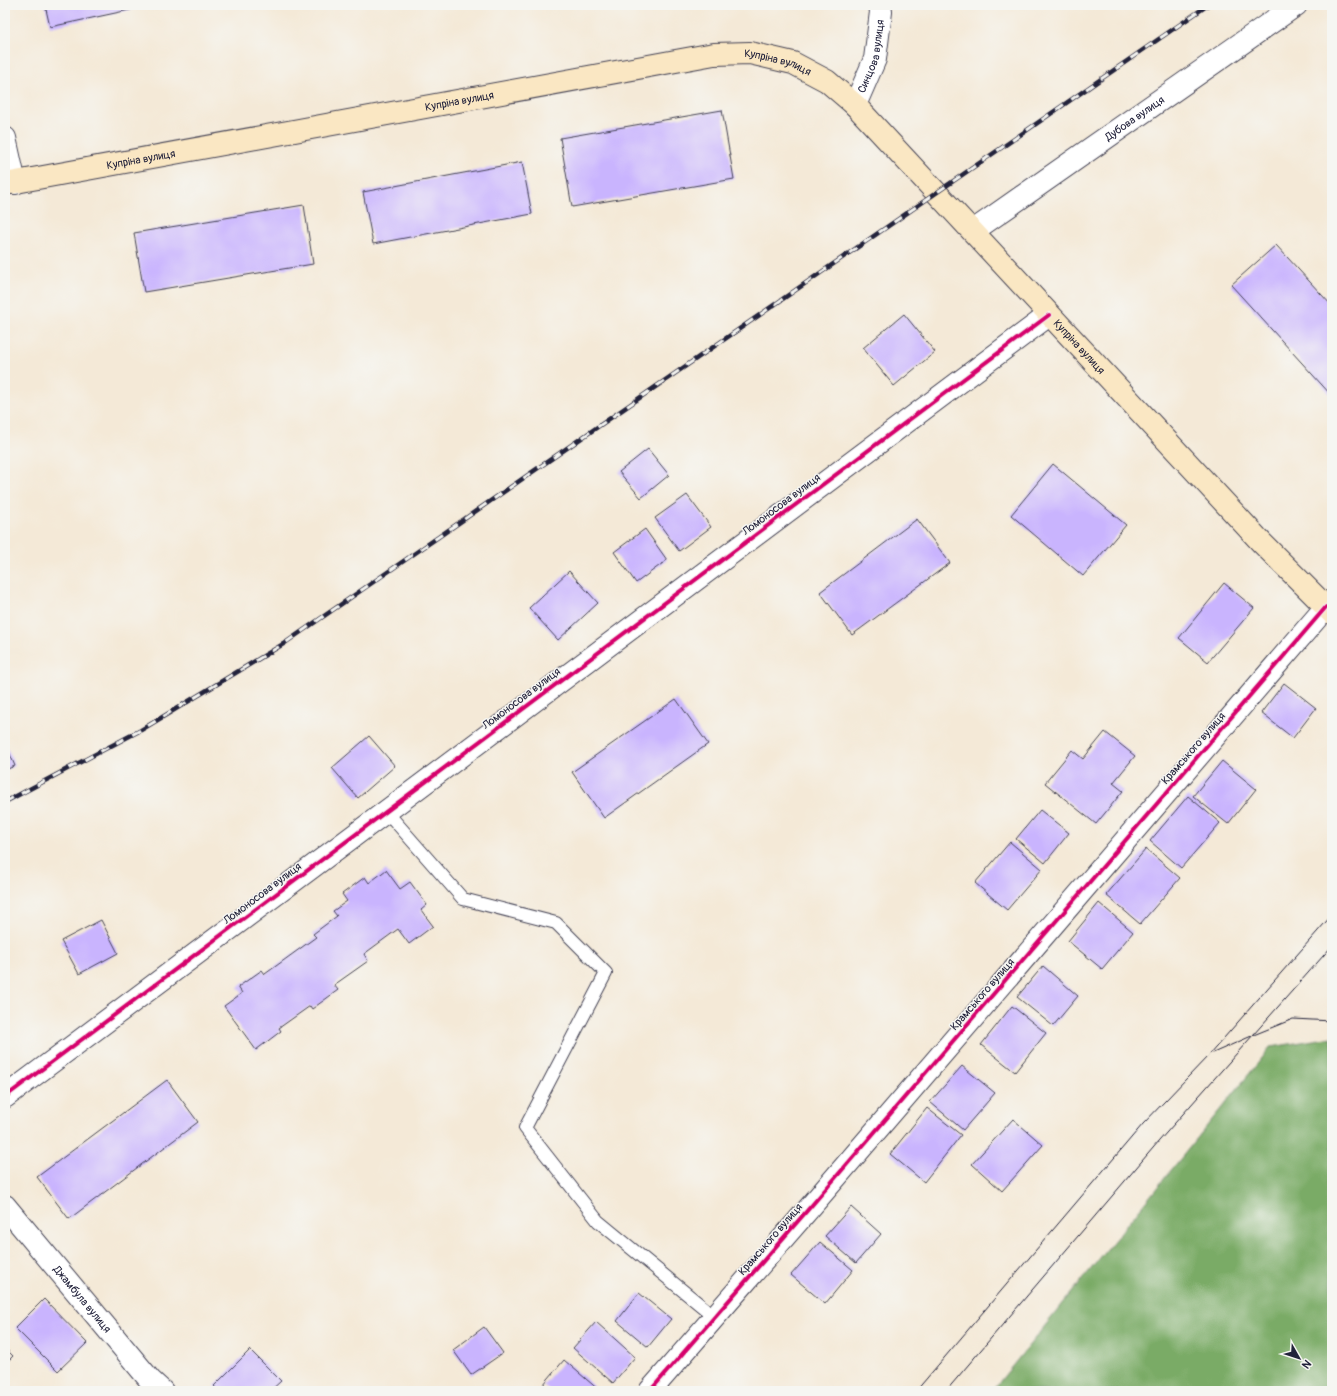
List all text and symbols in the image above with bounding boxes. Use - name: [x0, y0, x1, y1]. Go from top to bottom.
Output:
- street label: Синцова вулиця: [855, 19, 887, 95]
- street label: Купріна вулиця: [744, 47, 813, 78]
- street label: Купріна вулиця: [424, 88, 495, 114]
- street label: Дубова вулиця: [1102, 93, 1167, 144]
- street label: Купріна вулиця: [105, 147, 176, 172]
- street label: Купріна вулиця: [1051, 317, 1108, 377]
- street label: Ломоносова вулиця: [739, 471, 823, 539]
- street label: Ломоносова вулиця: [479, 665, 563, 733]
- street label: Крамського вулиця: [1159, 710, 1228, 787]
- street label: Ломоносова вулиця: [220, 860, 304, 928]
- street label: Крамського вулиця: [948, 956, 1017, 1033]
- street label: Крамського вулиця: [736, 1201, 805, 1278]
- street label: Джамбула вулиця: [50, 1262, 114, 1335]
- north arrow: [1279, 1338, 1319, 1378]
- text: N: [1299, 1357, 1314, 1371]

